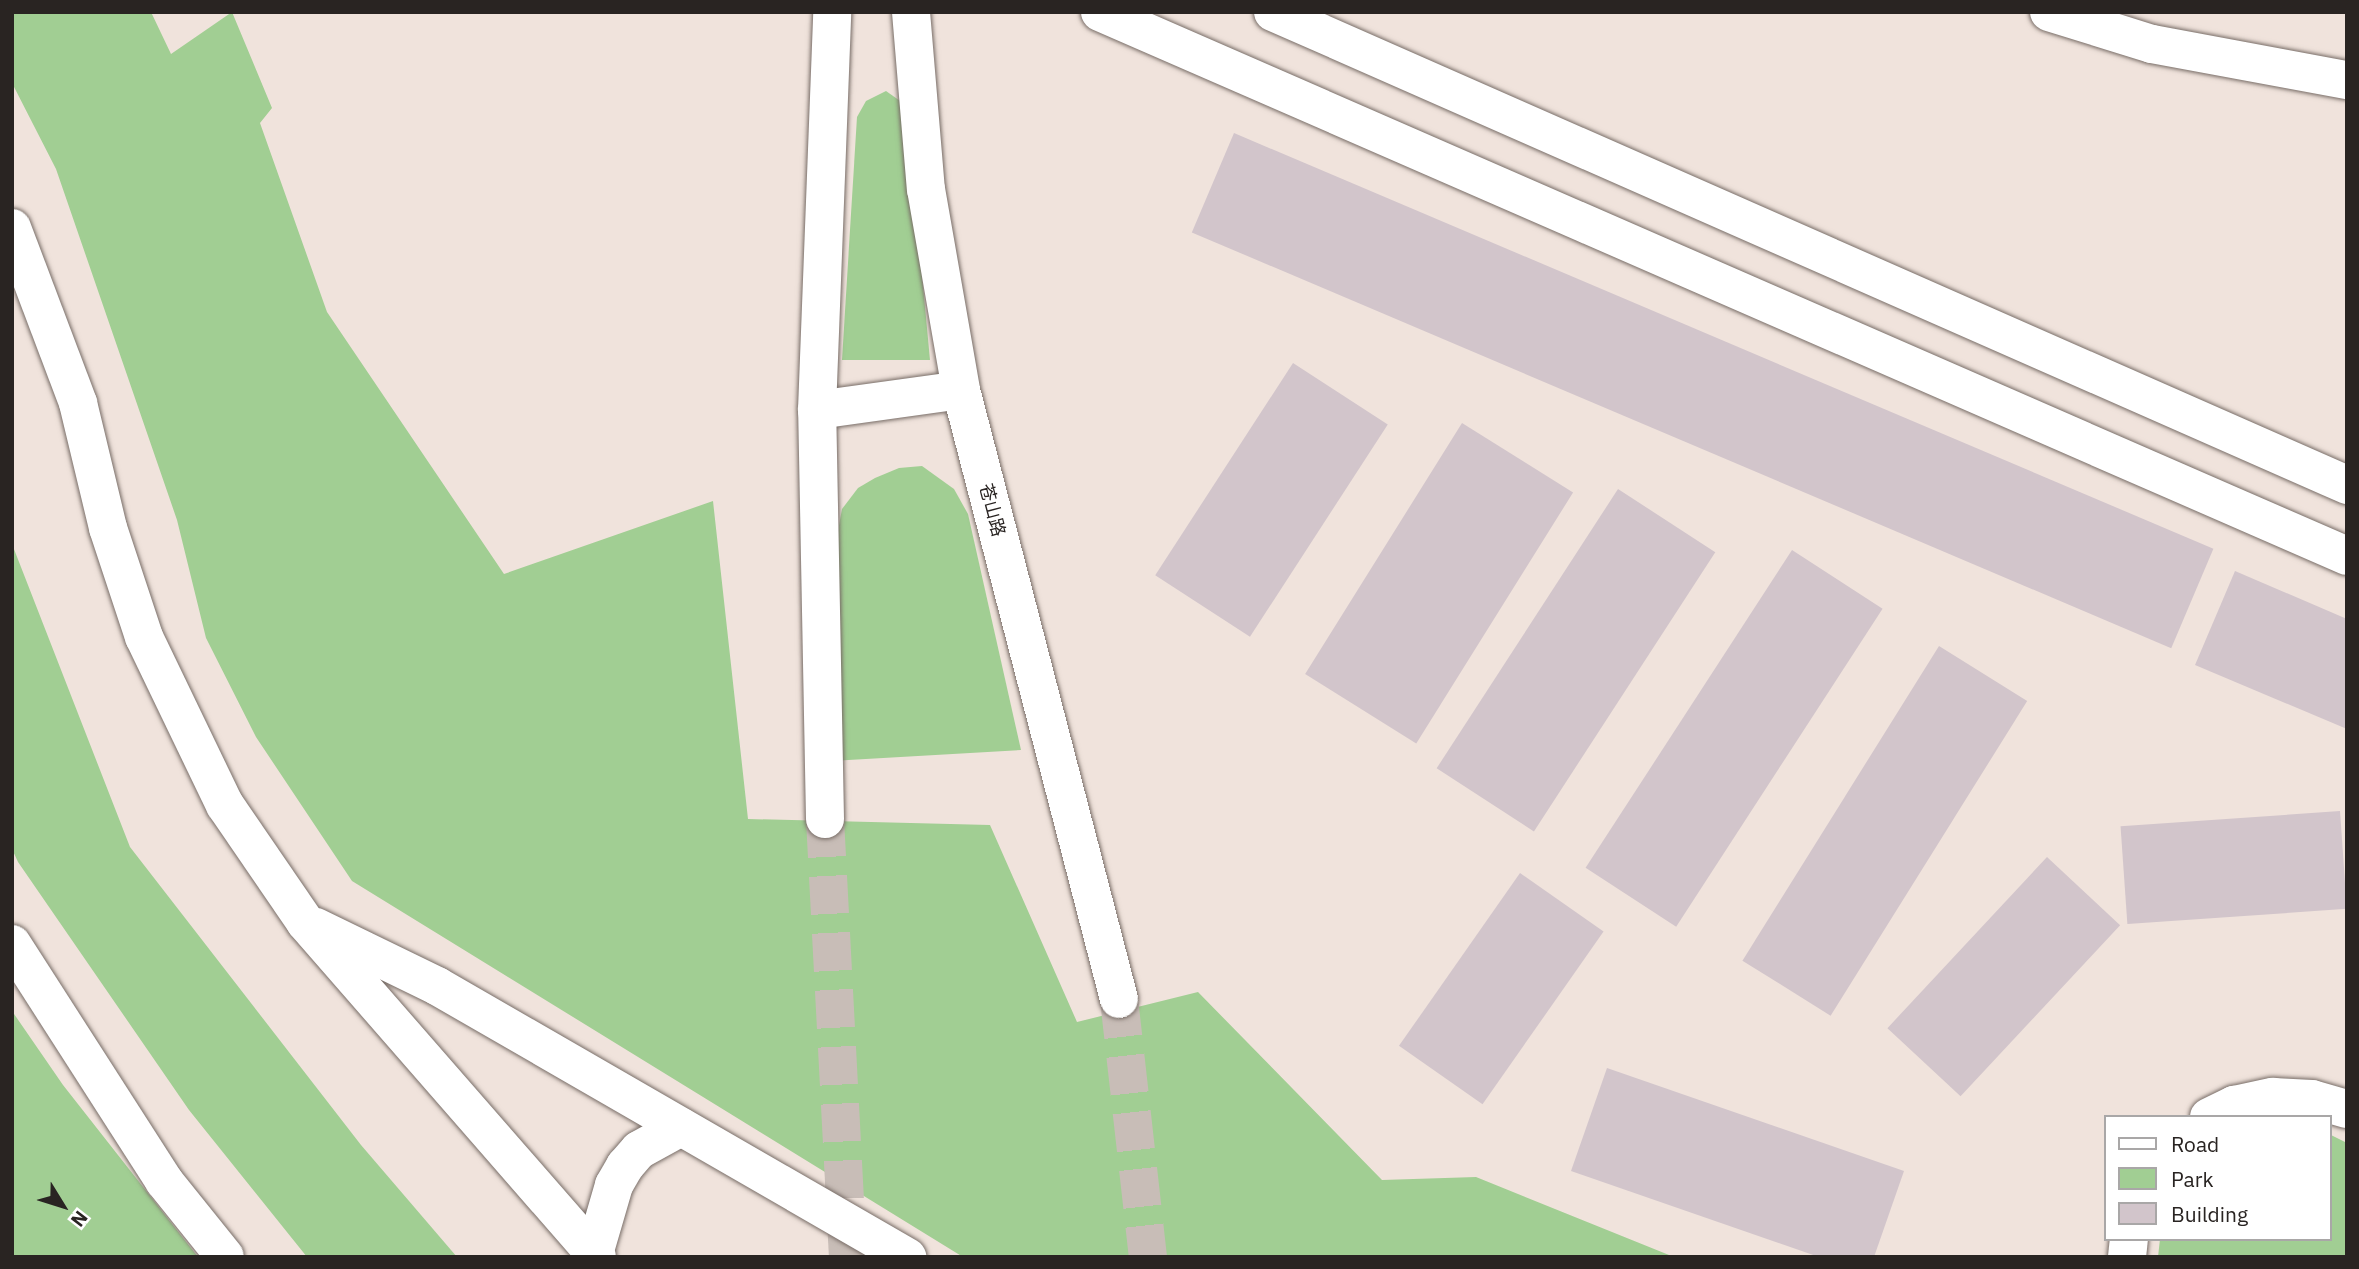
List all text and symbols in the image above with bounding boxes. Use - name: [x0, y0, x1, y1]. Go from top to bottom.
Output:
- street label: 苍山路: [975, 481, 1009, 539]
- legend: [2104, 1115, 2331, 1241]
- text: Road: [2171, 1130, 2219, 1158]
- text: Park: [2171, 1165, 2214, 1193]
- north arrow: [28, 1171, 98, 1241]
- text: Building: [2171, 1200, 2248, 1228]
- text: N: [66, 1206, 93, 1232]

